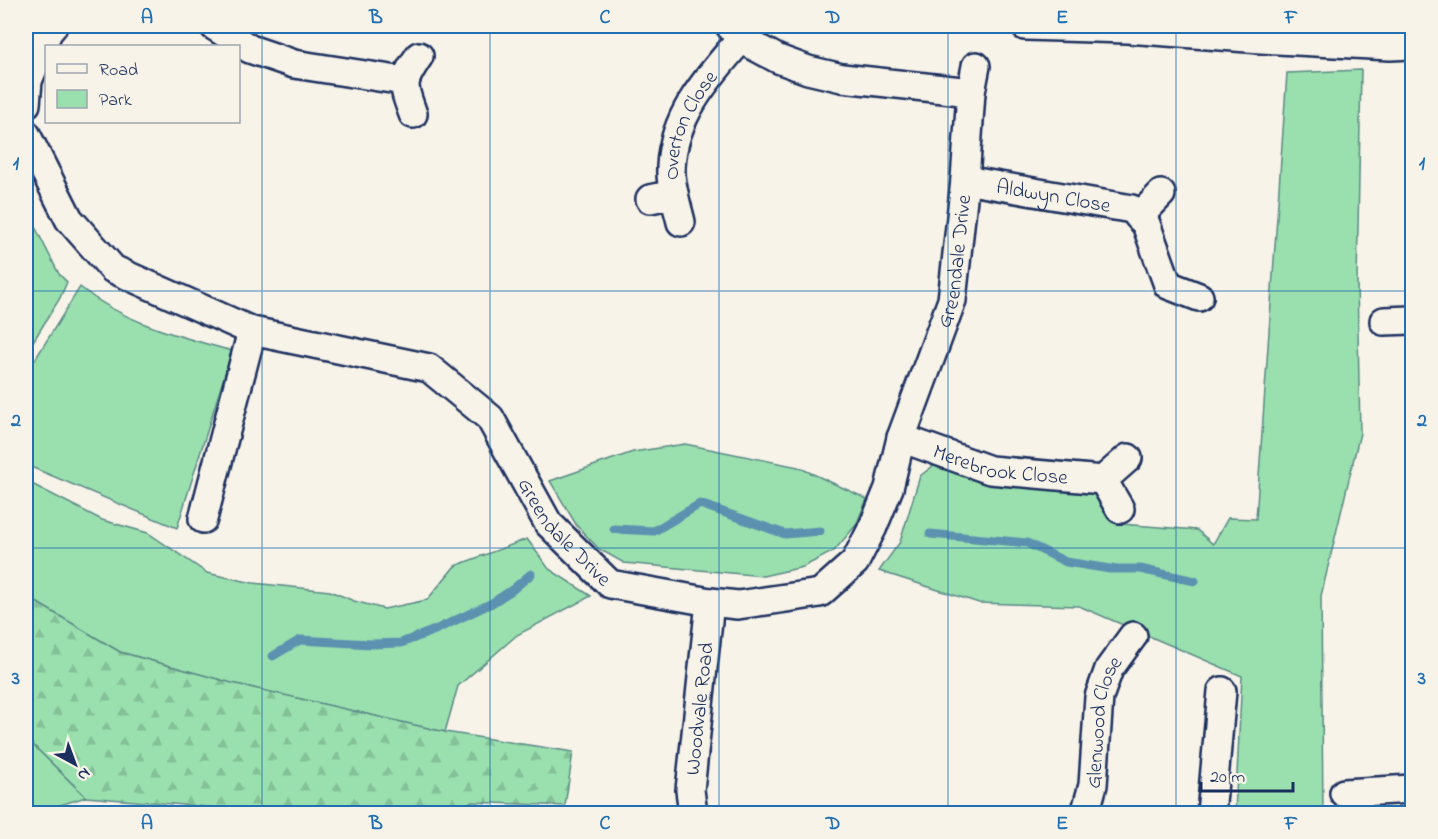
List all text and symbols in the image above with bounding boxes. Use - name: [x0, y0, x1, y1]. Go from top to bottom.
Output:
- text: A: [141, 4, 153, 33]
- text: B: [368, 4, 383, 33]
- text: C: [600, 4, 611, 33]
- text: D: [825, 4, 840, 33]
- text: E: [1056, 4, 1068, 33]
- text: F: [1284, 4, 1298, 33]
- legend: [45, 45, 240, 123]
- text: Road: [99, 58, 138, 84]
- street label: Overton Close: [658, 64, 726, 181]
- text: Park: [99, 88, 132, 114]
- text: 1: [13, 150, 20, 179]
- text: 1: [1419, 150, 1426, 179]
- street label: Aldwyn Close: [994, 173, 1113, 222]
- street label: Greendale Drive: [930, 193, 980, 332]
- text: 2: [10, 407, 21, 436]
- text: 2: [1416, 407, 1427, 436]
- street label: Merebrook Close: [928, 438, 1070, 494]
- street label: Greendale Drive: [509, 473, 618, 595]
- street label: Woodvale Road: [679, 641, 723, 777]
- street label: Glenwood Close: [1080, 650, 1131, 790]
- text: 3: [11, 665, 20, 694]
- text: 3: [1417, 665, 1426, 694]
- north arrow: [45, 734, 105, 794]
- scale bar: [1201, 755, 1292, 793]
- text: N: [71, 761, 95, 787]
- text: 20 m: [1210, 765, 1245, 791]
- text: A: [141, 810, 153, 839]
- text: B: [368, 810, 383, 839]
- text: C: [600, 810, 611, 839]
- text: D: [825, 810, 840, 839]
- text: E: [1056, 810, 1068, 839]
- text: F: [1284, 810, 1298, 839]

